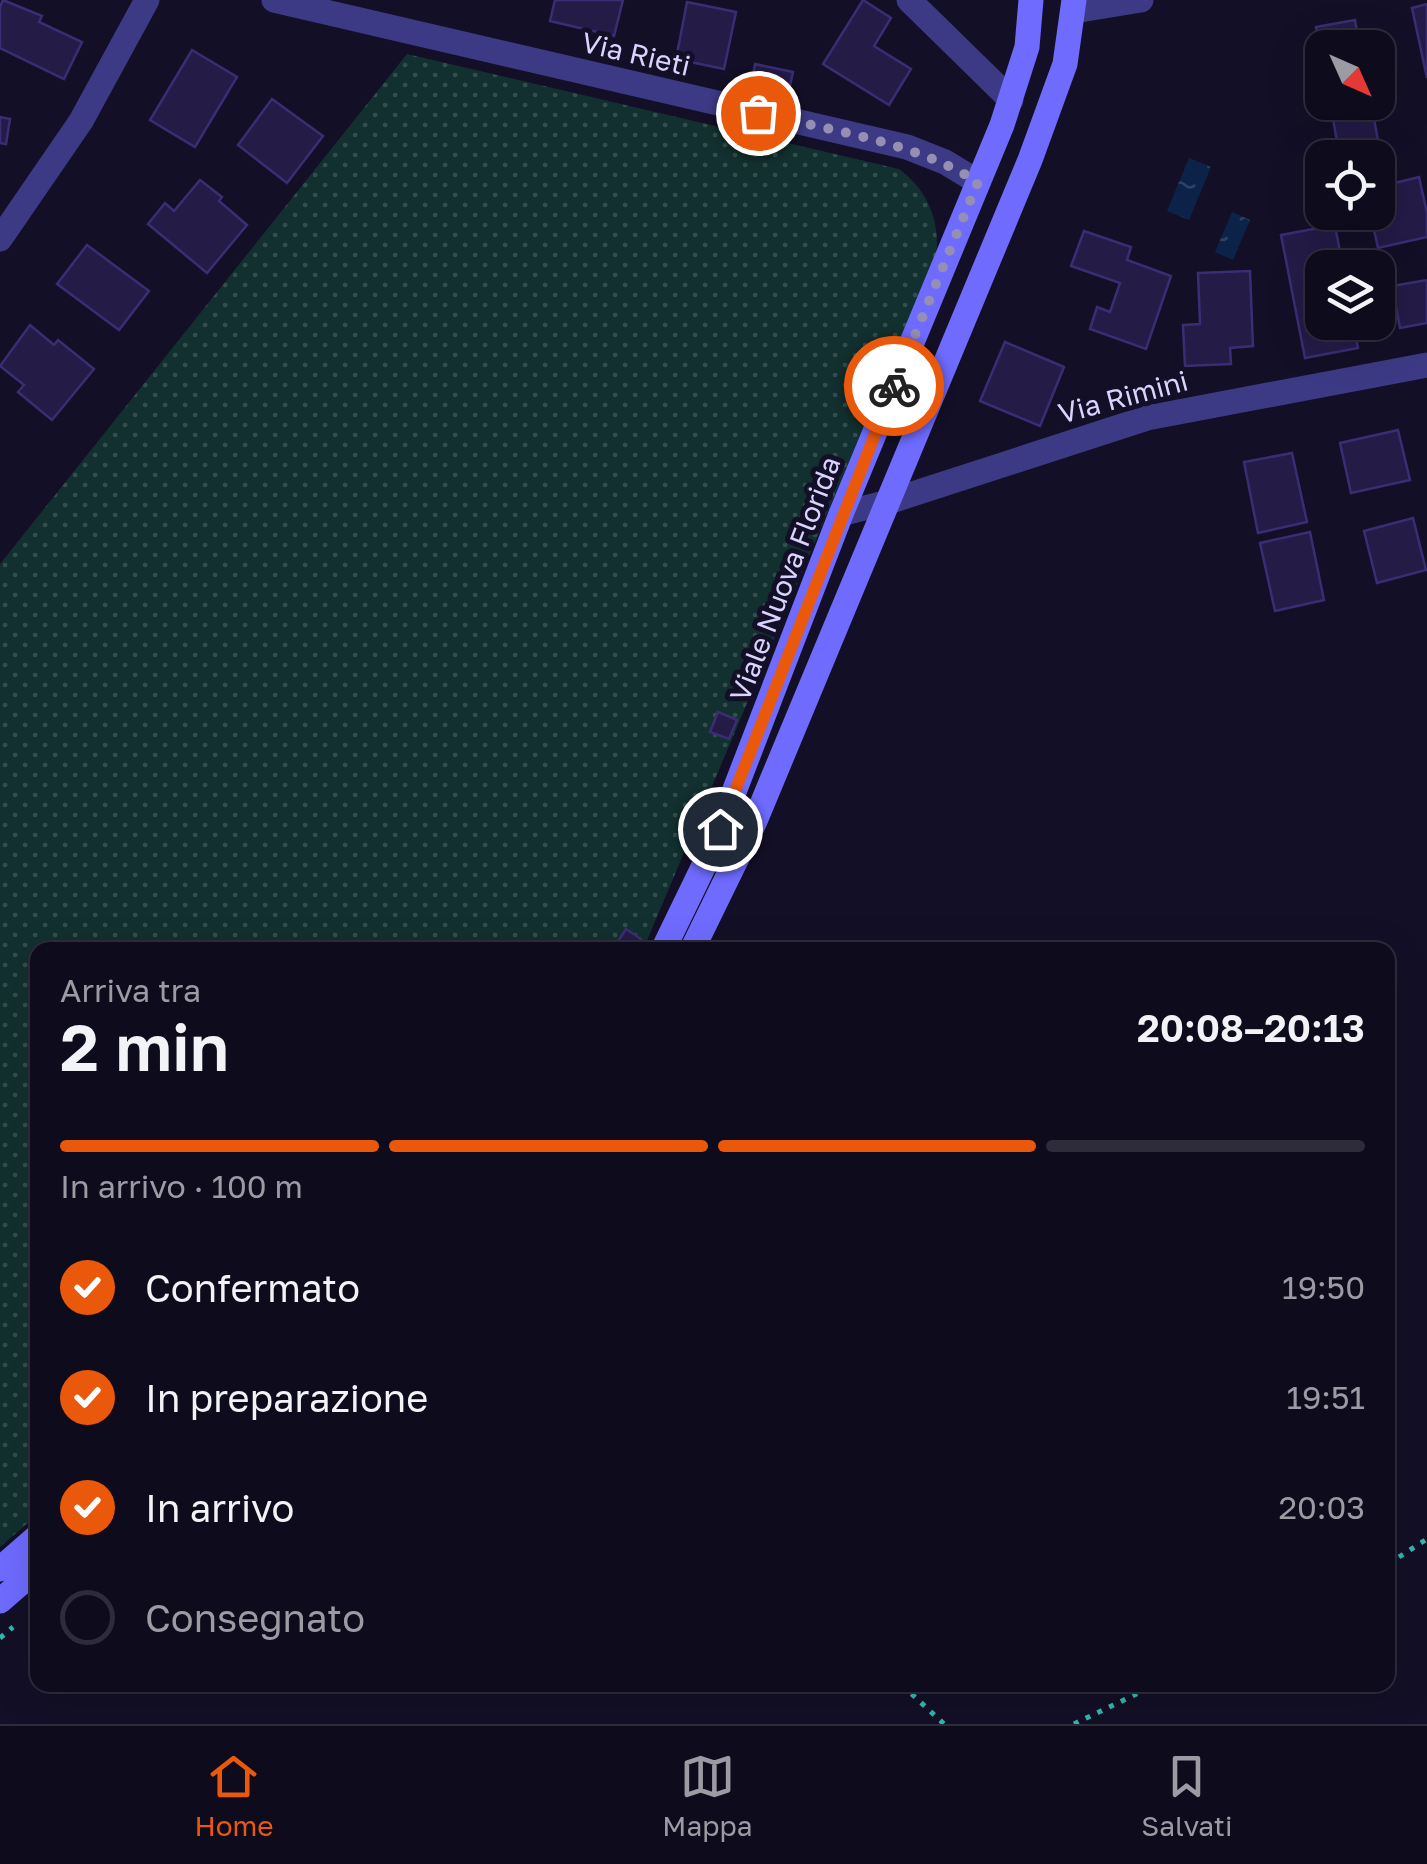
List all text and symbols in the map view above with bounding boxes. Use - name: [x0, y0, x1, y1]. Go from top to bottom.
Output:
- street label: Via Rieti: [579, 25, 694, 82]
- north arrow: [1305, 30, 1395, 120]
- map controls: [1305, 30, 1395, 340]
- pin: [716, 71, 801, 156]
- icon: bag: [731, 86, 786, 141]
- button: locate: [1305, 140, 1395, 230]
- button: layers: [1305, 250, 1395, 340]
- courier: [844, 336, 944, 436]
- icon: bike: [867, 359, 922, 414]
- street label: Via Rimini: [1055, 363, 1191, 430]
- street label: Viale Nuova Florida: [723, 452, 846, 706]
- pin: [678, 787, 763, 872]
- icon: home: [693, 802, 748, 857]
- text: Arriva tra: [60, 971, 201, 1009]
- text: 20:08–20:13: [1137, 1005, 1365, 1050]
- text: 2 min: [60, 1007, 229, 1085]
- text: In arrivo · 100 m: [60, 1167, 303, 1205]
- icon: check: [60, 1260, 115, 1315]
- text: Confermato: [145, 1265, 360, 1310]
- text: 19:50: [1282, 1268, 1365, 1306]
- icon: check: [60, 1370, 115, 1425]
- text: In preparazione: [145, 1375, 428, 1420]
- text: 19:51: [1286, 1378, 1365, 1416]
- icon: check: [60, 1480, 115, 1535]
- text: In arrivo: [145, 1485, 294, 1530]
- text: 20:03: [1278, 1488, 1365, 1526]
- text: Consegnato: [145, 1595, 365, 1640]
- tab: Home: [194, 1749, 274, 1842]
- tab: Mappa: [662, 1749, 753, 1842]
- tab: Salvati: [1141, 1749, 1233, 1842]

